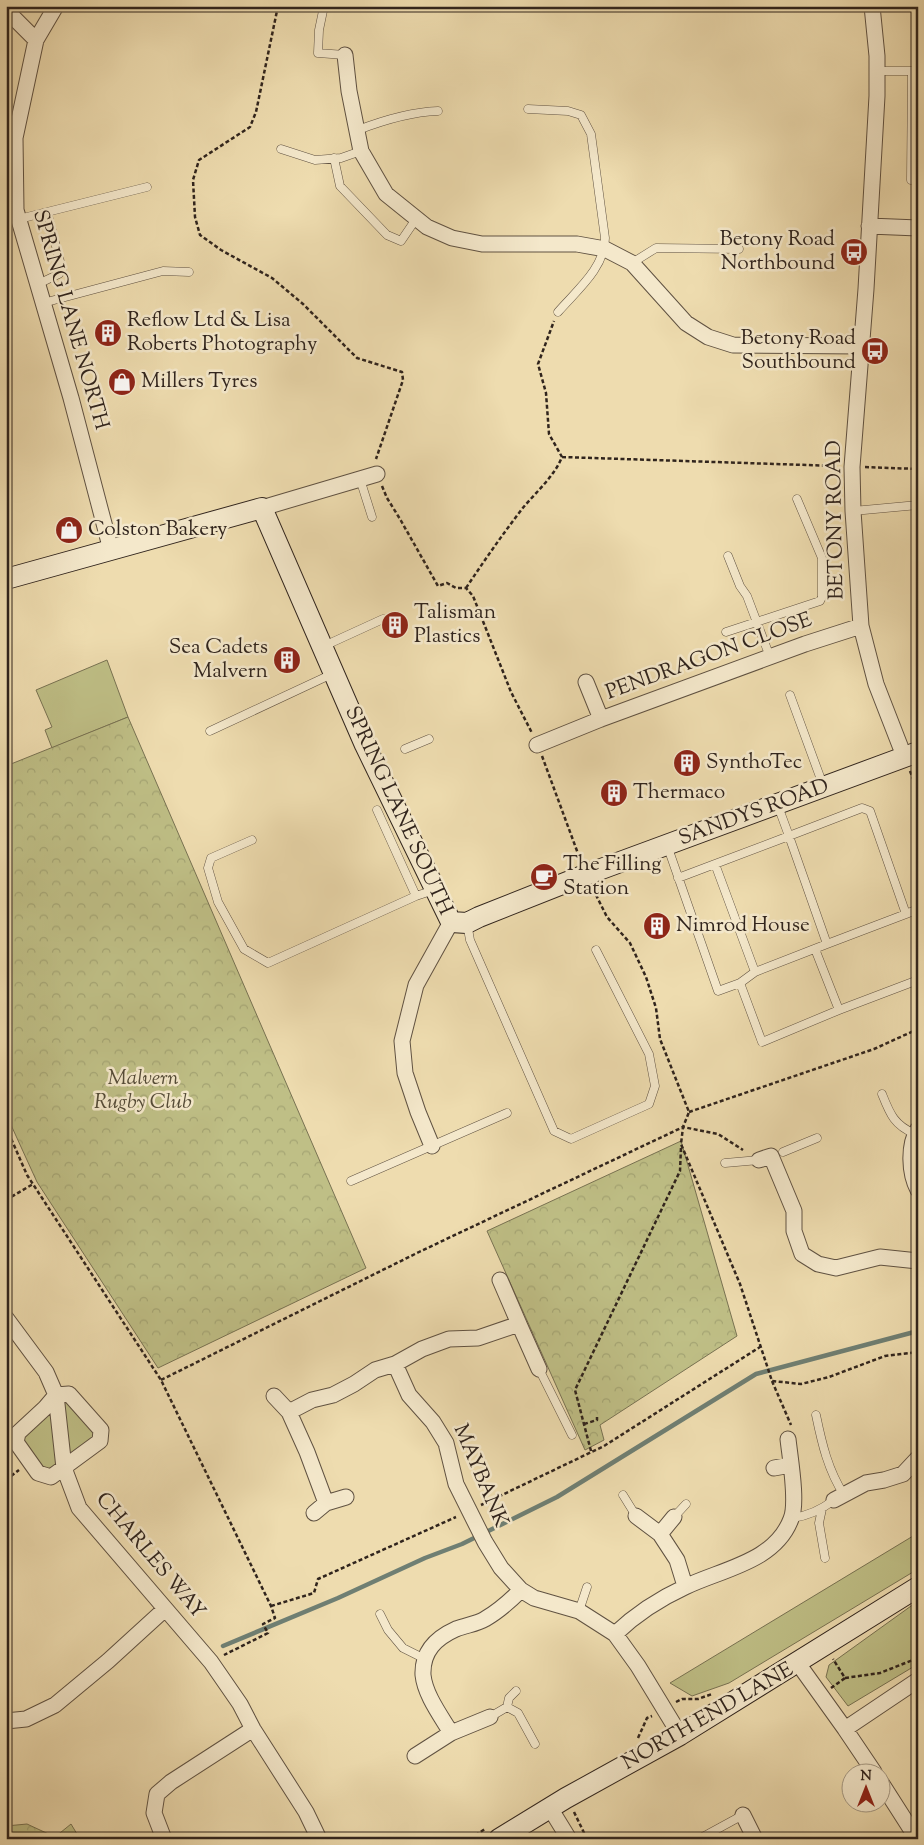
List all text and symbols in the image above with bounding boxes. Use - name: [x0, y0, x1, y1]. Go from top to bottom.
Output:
- street label: SPRING LANE NORTH: [24, 206, 116, 434]
- place label: Betony Road Northbound: [719, 225, 835, 279]
- bus stop icon: Betony Road Northbound: [839, 237, 869, 267]
- place label: Reflow Ltd & Lisa Roberts Photography: [127, 306, 318, 360]
- building icon: Reflow Ltd & Lisa Roberts Photography: [93, 318, 123, 348]
- place label: Betony Road Southbound: [740, 324, 856, 378]
- bus stop icon: Betony Road Southbound: [860, 336, 890, 366]
- shop icon: Millers Tyres: [107, 367, 137, 397]
- place label: Millers Tyres: [141, 367, 257, 397]
- street label: BETONY ROAD: [820, 440, 852, 600]
- shop icon: Colston Bakery: [54, 515, 84, 545]
- place label: Colston Bakery: [88, 515, 228, 545]
- place label: Talisman Plastics: [414, 598, 496, 652]
- street label: PENDRAGON CLOSE: [602, 606, 817, 708]
- building icon: Talisman Plastics: [380, 610, 410, 640]
- place label: Sea Cadets Malvern: [169, 633, 268, 687]
- building icon: Sea Cadets Malvern: [272, 645, 302, 675]
- street label: SPRING LANE SOUTH: [336, 702, 460, 921]
- building icon: SynthoTec: [672, 748, 702, 778]
- place label: SynthoTec: [706, 748, 802, 778]
- street label: SANDYS ROAD: [675, 772, 833, 854]
- building icon: Thermaco: [599, 778, 629, 808]
- place label: Thermaco: [633, 778, 725, 808]
- place label: The Filling Station: [563, 850, 662, 904]
- cafe icon: The Filling Station: [529, 862, 559, 892]
- building icon: Nimrod House: [642, 911, 672, 941]
- place label: Nimrod House: [676, 911, 810, 941]
- park label: Malvern Rugby Club: [94, 1064, 192, 1118]
- street label: MAYBANK: [445, 1420, 515, 1532]
- street label: CHARLES WAY: [88, 1486, 212, 1626]
- street label: NORTH END LANE: [617, 1655, 800, 1778]
- north arrow: [842, 1762, 892, 1812]
- text: N: [860, 1767, 872, 1787]

